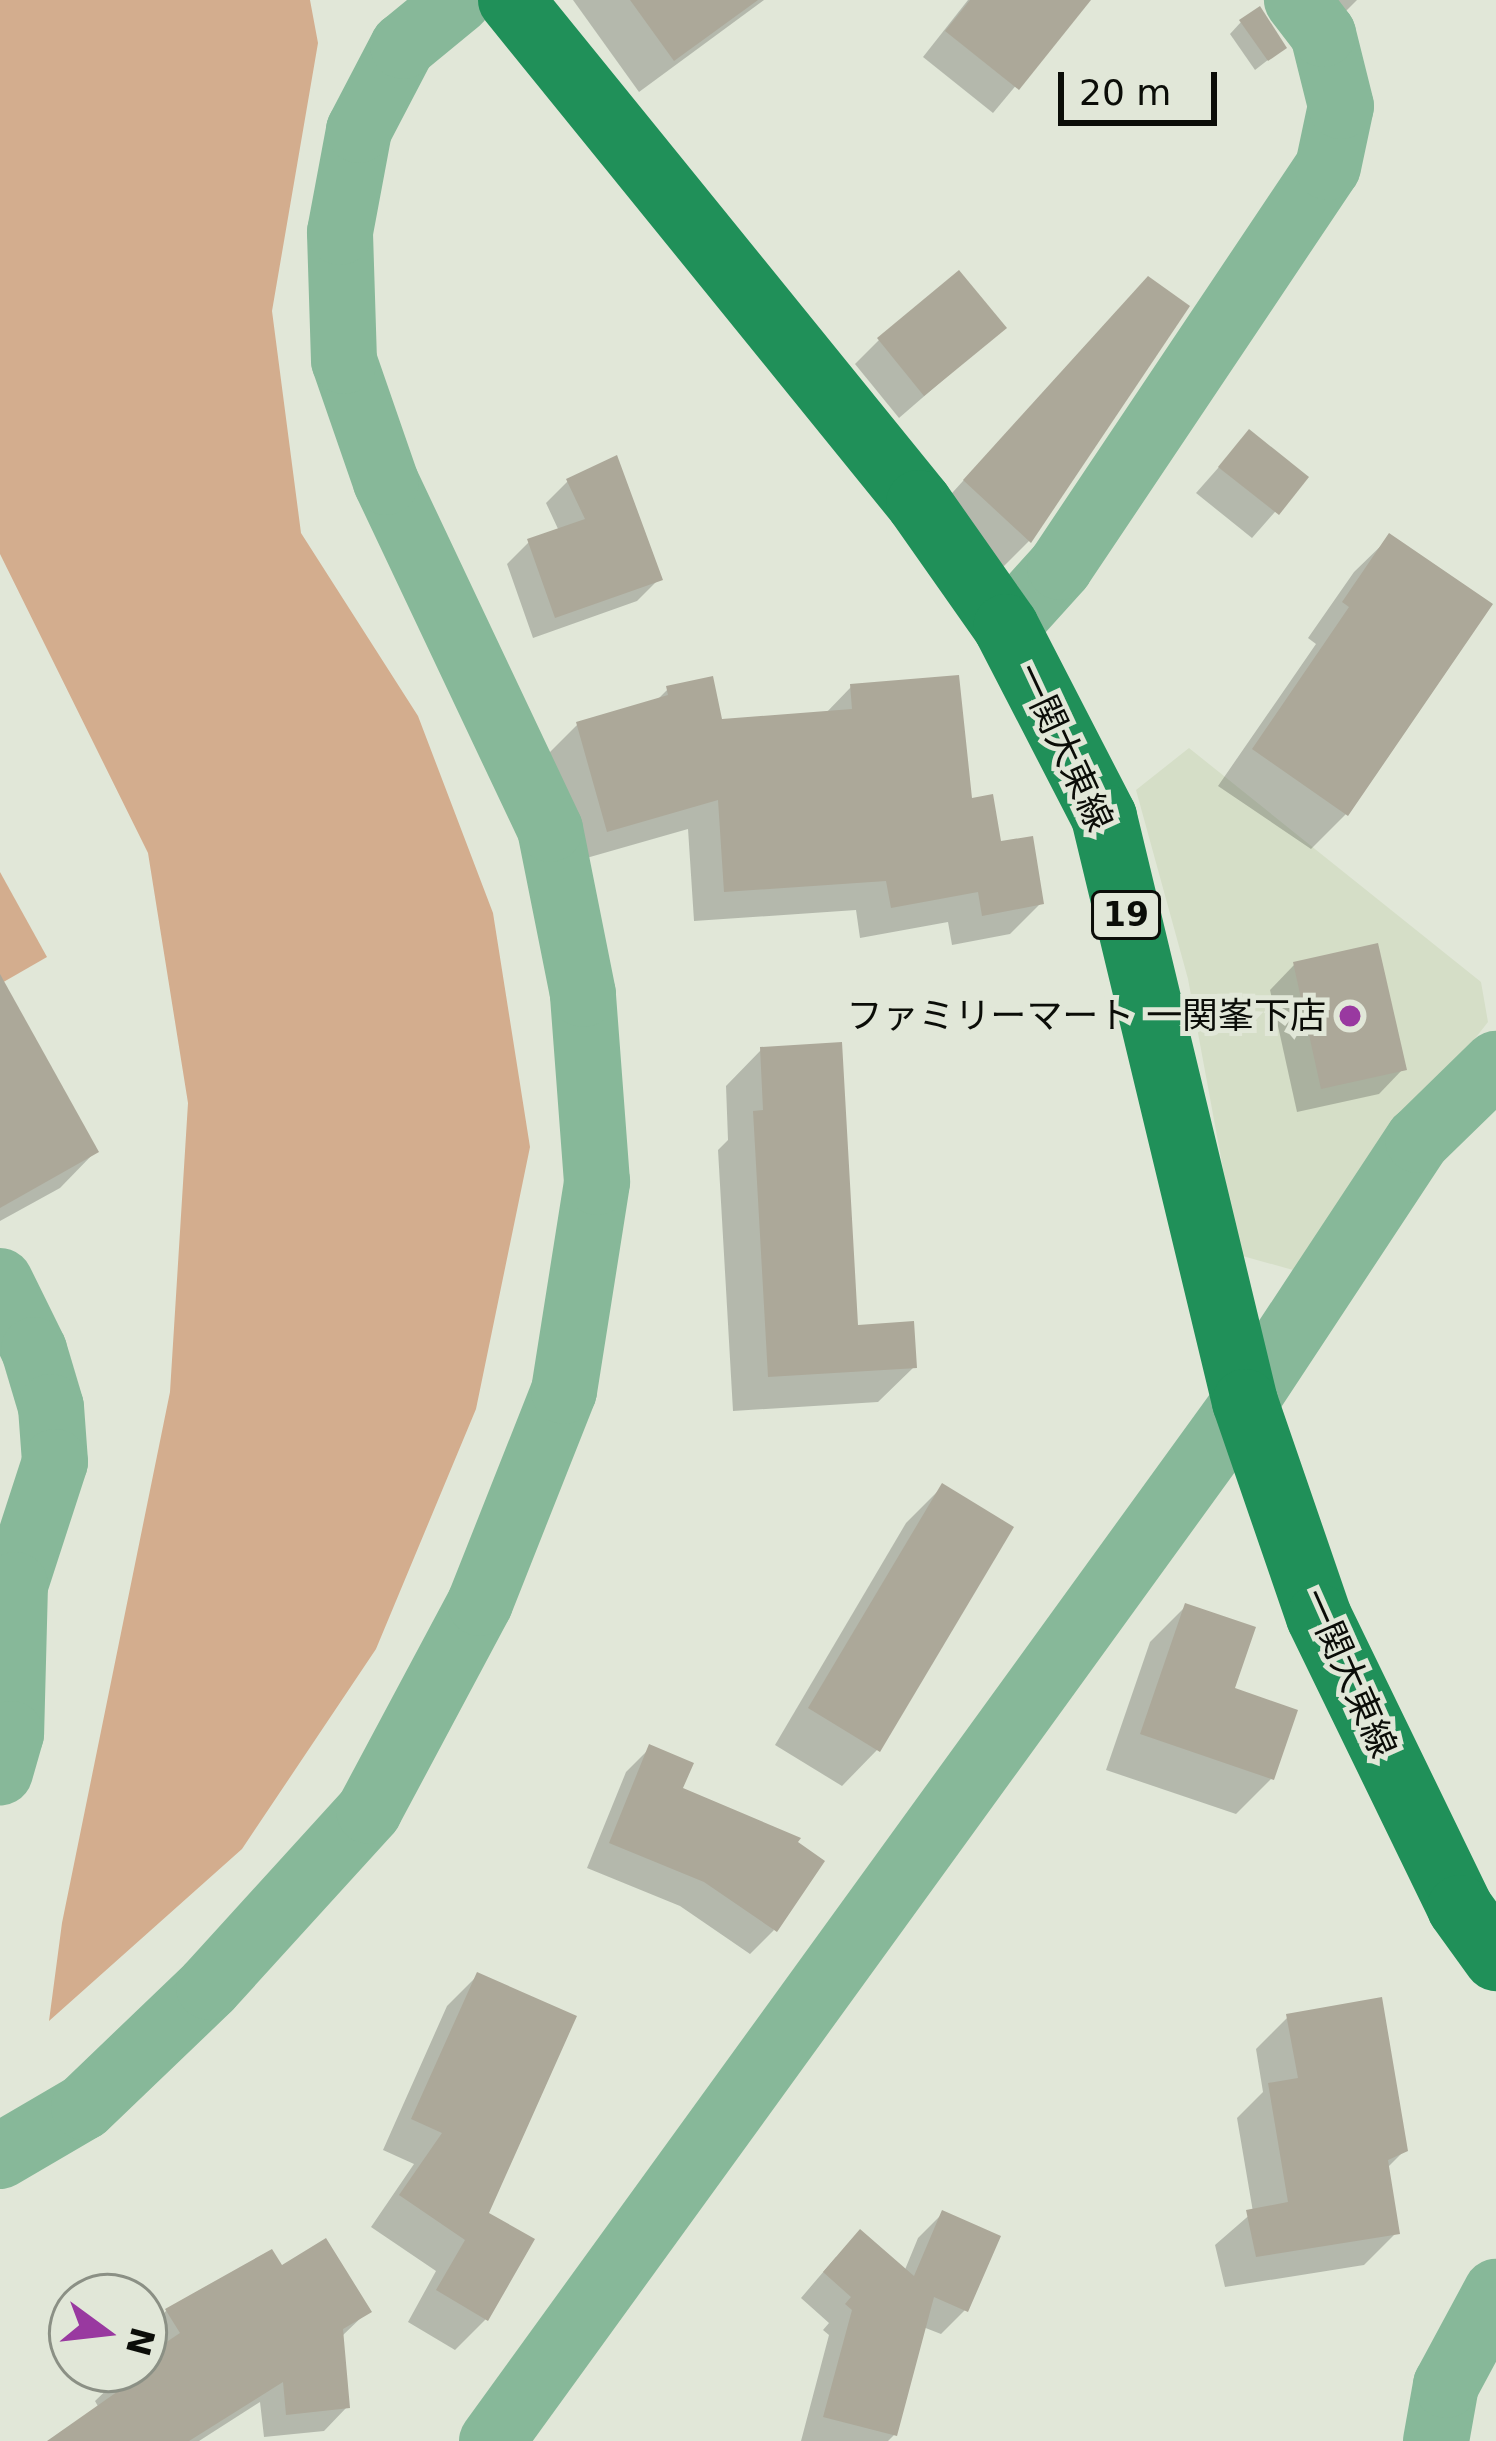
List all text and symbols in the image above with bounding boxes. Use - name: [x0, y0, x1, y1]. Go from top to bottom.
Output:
- scale bar: [1064, 48, 1223, 122]
- text: 20 m: [1079, 72, 1171, 113]
- street label: 一関大東線: [1006, 656, 1122, 838]
- road number: 19: [1090, 888, 1162, 942]
- place label: ファミリーマート 一関峯下店: [847, 994, 1326, 1038]
- marker: ファミリーマート 一関峯下店: [1337, 1003, 1363, 1029]
- street label: 一関大東線: [1293, 1582, 1405, 1764]
- north arrow: [48, 2273, 168, 2393]
- text: N: [118, 2323, 163, 2360]

